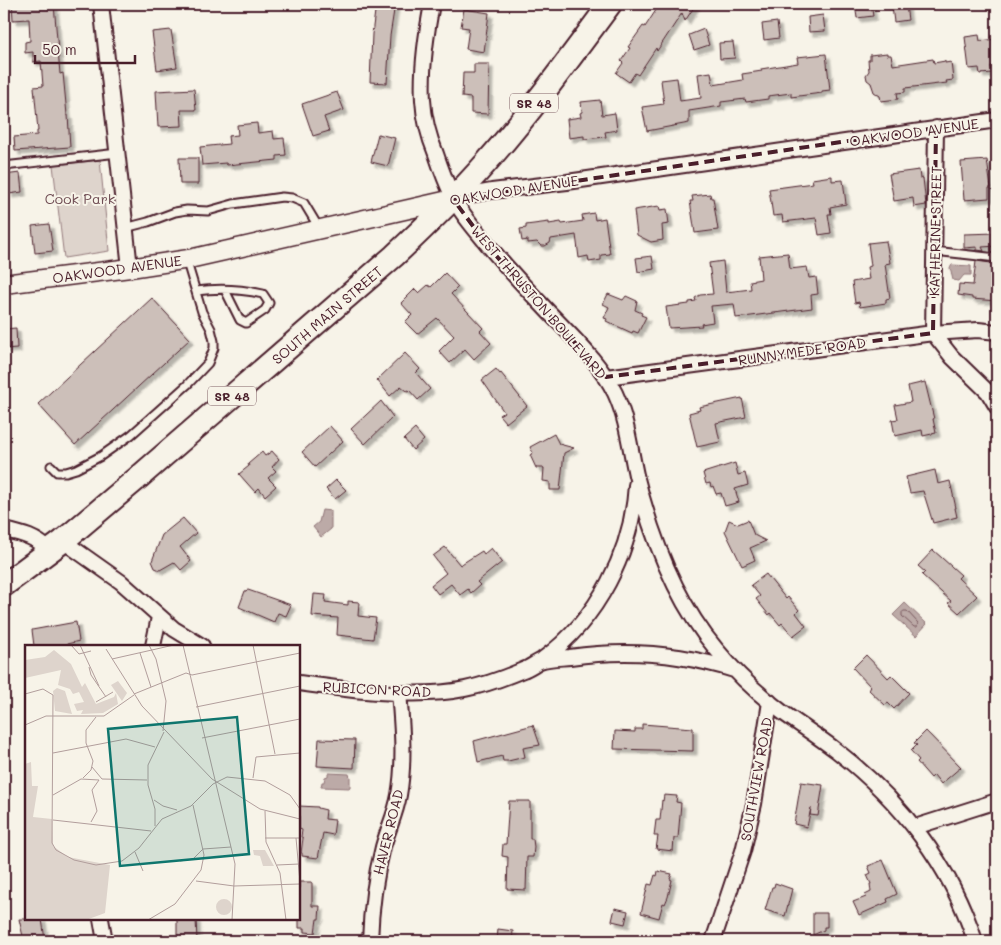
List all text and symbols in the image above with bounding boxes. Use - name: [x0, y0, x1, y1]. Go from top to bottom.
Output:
- scale bar: [35, 32, 135, 64]
- text: 50 m: [42, 39, 77, 59]
- road number: SR 48: [510, 94, 558, 112]
- street label: OAKWOOD AVENUE: [848, 114, 980, 150]
- street label: KATHERINE STREET: [924, 165, 946, 296]
- street label: OAKWOOD AVENUE: [448, 170, 580, 210]
- park label: Cook Park: [45, 189, 115, 208]
- street label: WEST THRUSTON BOULEVARD: [467, 221, 611, 383]
- street label: OAKWOOD AVENUE: [51, 251, 183, 287]
- street label: SOUTH MAIN STREET: [268, 261, 387, 368]
- street label: RUNNYMEDE ROAD: [737, 333, 867, 369]
- road number: SR 48: [208, 386, 256, 406]
- inset map: [25, 645, 300, 920]
- street label: RUBICON ROAD: [322, 677, 432, 701]
- street label: SOUTHVIEW ROAD: [736, 716, 776, 842]
- street label: HAVER ROAD: [368, 787, 408, 877]

